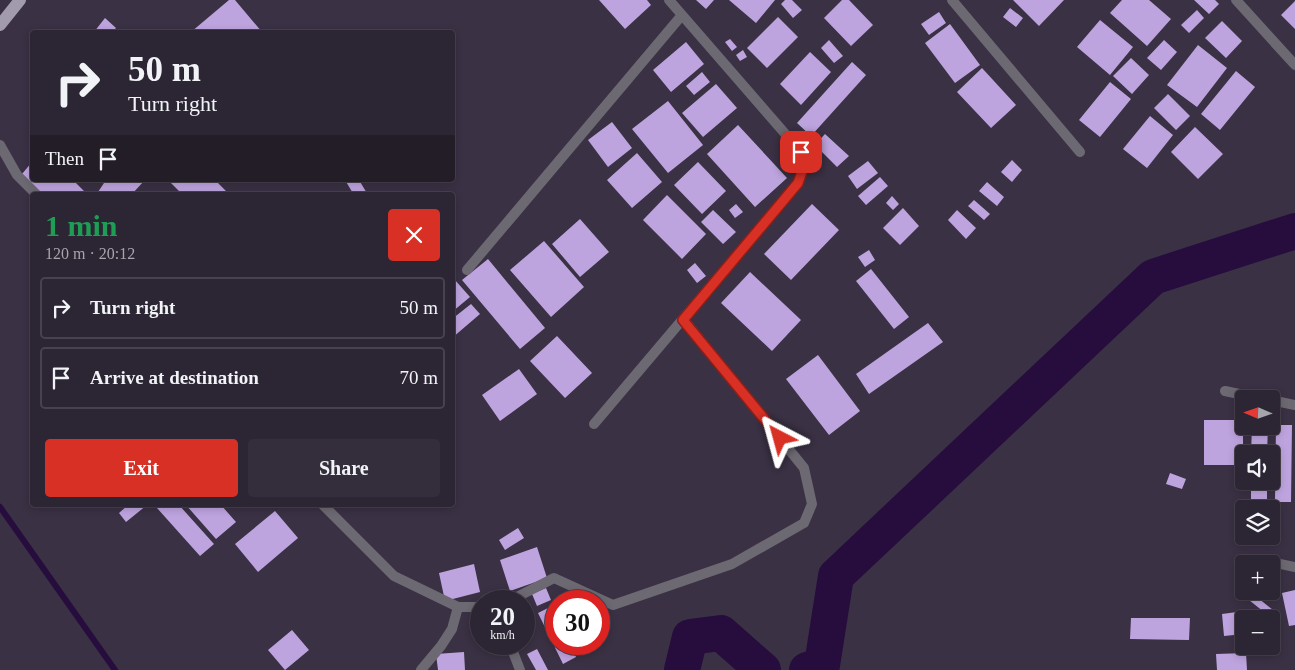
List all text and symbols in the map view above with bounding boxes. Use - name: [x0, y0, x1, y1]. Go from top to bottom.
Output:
- icon: right: [45, 50, 110, 115]
- text: 50 m: [128, 50, 201, 89]
- text: Turn right: [128, 91, 217, 116]
- pin: [780, 131, 822, 173]
- icon: arrive: [787, 138, 815, 166]
- icon: arrive: [94, 145, 122, 173]
- text: Then: [45, 148, 84, 169]
- text: 1 min: [45, 209, 118, 242]
- button: close: [388, 209, 440, 261]
- text: 120 m · 20:12: [45, 245, 135, 262]
- icon: right: [47, 294, 75, 322]
- text: Turn right: [90, 297, 175, 318]
- text: 50 m: [399, 297, 438, 318]
- icon: arrive: [47, 364, 75, 392]
- text: Arrive at destination: [90, 367, 259, 388]
- text: 70 m: [399, 367, 438, 388]
- north arrow: [1235, 390, 1280, 435]
- map controls: [1235, 390, 1280, 655]
- position arrow: [753, 411, 805, 463]
- button: Exit: [45, 439, 238, 497]
- button: Share: [248, 439, 440, 497]
- button: sound: [1235, 445, 1280, 490]
- button: layers: [1235, 500, 1280, 545]
- button: +: [1235, 555, 1280, 600]
- speed limit sign: 30: [545, 590, 610, 655]
- text: 20: [490, 603, 515, 630]
- button: −: [1235, 610, 1280, 655]
- text: km/h: [490, 628, 515, 642]

